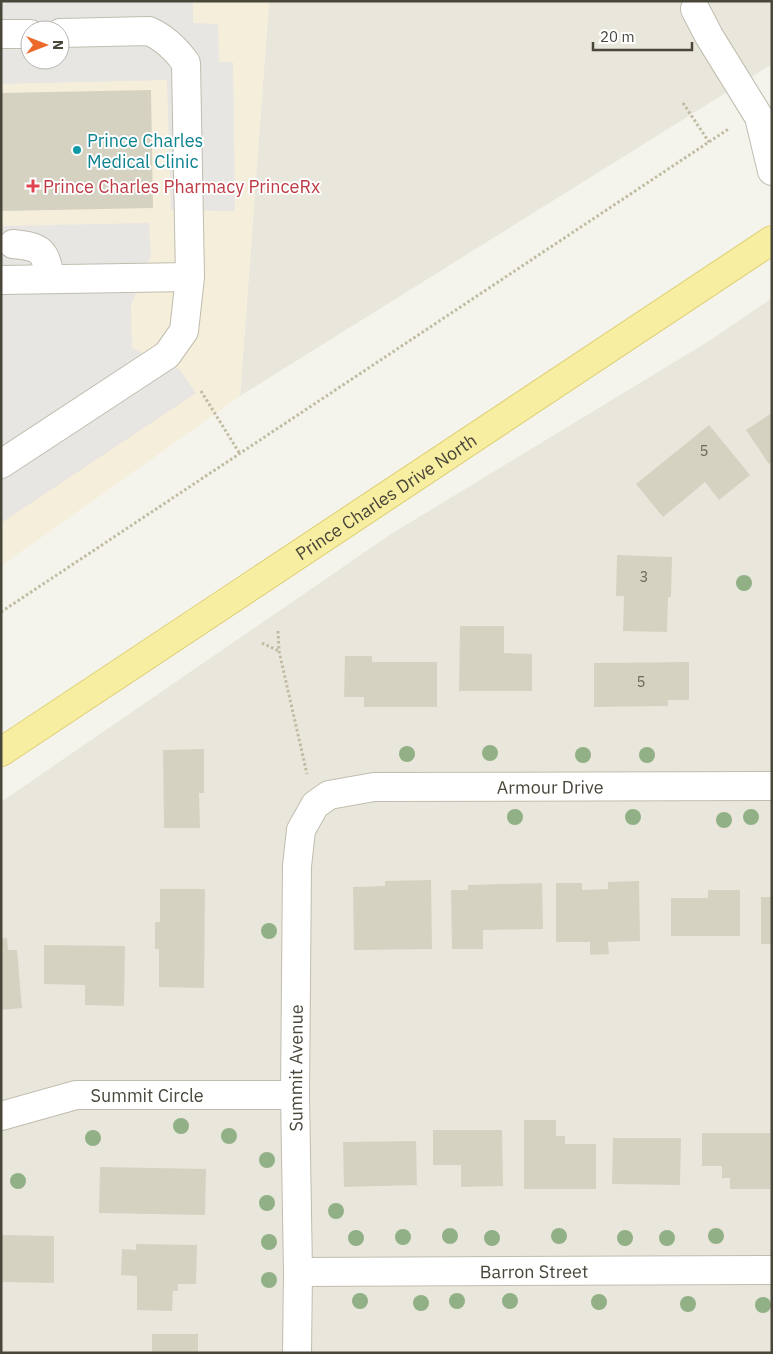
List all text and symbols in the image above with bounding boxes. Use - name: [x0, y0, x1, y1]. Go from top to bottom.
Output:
- north arrow: [20, 20, 70, 70]
- scale bar: [593, 20, 692, 52]
- text: 20 m: [600, 27, 635, 46]
- text: N: [49, 40, 67, 50]
- place label: Prince Charles Medical Clinic: [87, 129, 203, 173]
- marker: Prince Charles Medical Clinic: [71, 144, 83, 156]
- place label: Prince Charles Pharmacy PrinceRx: [43, 175, 320, 198]
- marker: Prince Charles Pharmacy PrinceRx: [27, 180, 39, 192]
- street label: Prince Charles Drive North: [291, 428, 481, 565]
- house number: 5: [699, 441, 709, 460]
- house number: 3: [639, 567, 649, 586]
- house number: 5: [636, 672, 646, 691]
- street label: Armour Drive: [497, 775, 604, 798]
- street label: Summit Avenue: [283, 1004, 307, 1132]
- street label: Summit Circle: [90, 1084, 204, 1107]
- street label: Barron Street: [480, 1259, 588, 1283]

